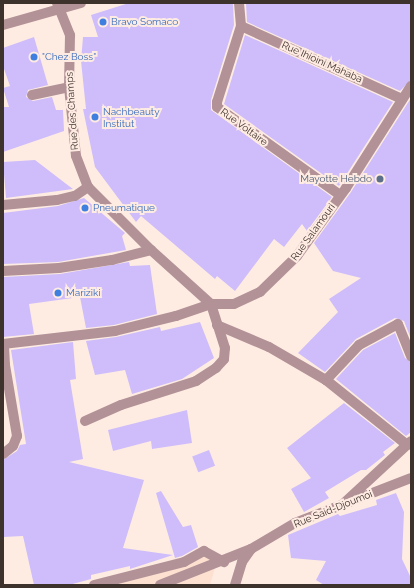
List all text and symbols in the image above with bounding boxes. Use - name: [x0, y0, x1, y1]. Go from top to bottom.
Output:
- place label: Bravo Somaco: [111, 16, 178, 28]
- marker: Bravo Somaco: [98, 17, 108, 27]
- street label: Rue Ihioini Mahaba: [280, 39, 364, 85]
- place label: "Chez Boss": [42, 51, 96, 63]
- marker: "Chez Boss": [29, 52, 39, 62]
- street label: Rue des Champs: [63, 71, 81, 151]
- place label: Nachbeauty Institut: [103, 105, 160, 128]
- street label: Rue Voltaire: [218, 106, 270, 148]
- marker: Nachbeauty Institut: [90, 112, 100, 122]
- place label: Mayotte Hebdo: [300, 173, 372, 185]
- marker: Mayotte Hebdo: [375, 174, 385, 184]
- street label: Rue Salamouri: [288, 201, 338, 263]
- place label: Pneumatique: [93, 202, 155, 214]
- marker: Pneumatique: [80, 203, 90, 213]
- place label: Mariziki: [66, 287, 100, 299]
- marker: Mariziki: [53, 288, 63, 298]
- street label: Rue Said-Djoumoi: [292, 488, 374, 530]

